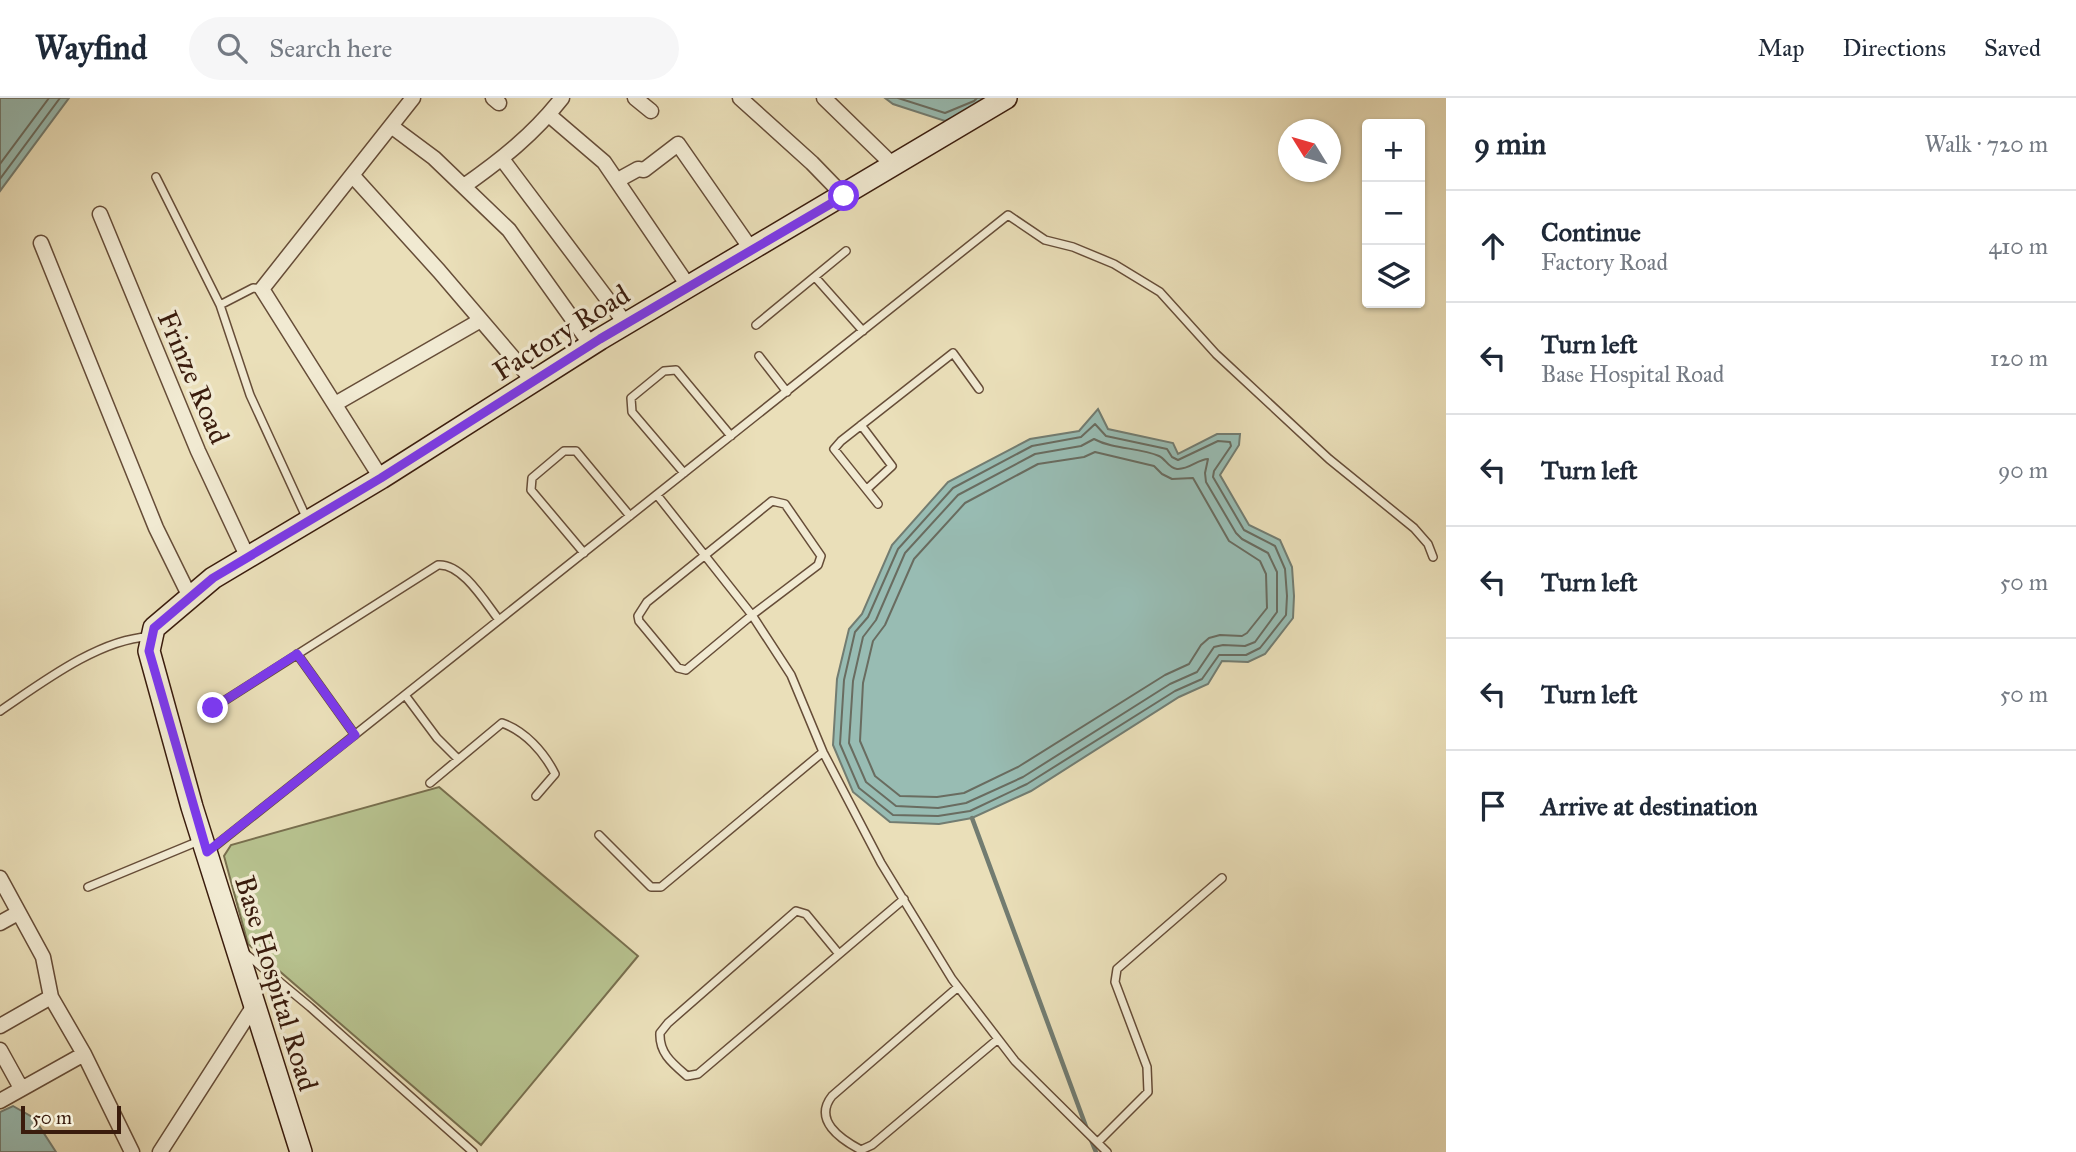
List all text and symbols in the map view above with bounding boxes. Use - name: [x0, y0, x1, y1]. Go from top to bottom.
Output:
- search box: [189, 17, 679, 80]
- text: Wayfind: [35, 28, 147, 68]
- icon: search: [213, 29, 251, 67]
- text: Search here: [269, 32, 392, 64]
- text: Map: [1758, 33, 1805, 63]
- text: Directions: [1843, 33, 1946, 63]
- text: Saved: [1984, 33, 2041, 63]
- north arrow: [1278, 119, 1341, 182]
- map controls: [1362, 119, 1425, 308]
- button: +: [1362, 119, 1425, 182]
- text: 9 min: [1474, 126, 1546, 162]
- text: Walk · 720 m: [1924, 130, 2048, 158]
- route start: [828, 180, 859, 211]
- button: −: [1362, 182, 1425, 245]
- text: Continue: [1541, 216, 1641, 248]
- icon: ahead: [1474, 227, 1512, 265]
- text: 410 m: [1989, 232, 2048, 260]
- button: layers: [1362, 245, 1425, 308]
- text: Factory Road: [1541, 248, 1668, 276]
- street label: Factory Road: [486, 277, 636, 388]
- street label: Frinze Road: [150, 305, 237, 449]
- text: Turn left: [1541, 328, 1637, 360]
- icon: left: [1474, 339, 1512, 377]
- text: 120 m: [1990, 344, 2048, 372]
- text: Base Hospital Road: [1541, 360, 1724, 388]
- icon: left: [1474, 451, 1512, 489]
- text: Turn left: [1541, 454, 1637, 486]
- text: 90 m: [1998, 456, 2048, 484]
- icon: left: [1474, 563, 1512, 601]
- text: Turn left: [1541, 566, 1637, 598]
- text: 50 m: [2000, 568, 2048, 596]
- icon: left: [1474, 675, 1512, 713]
- text: Turn left: [1541, 678, 1637, 710]
- text: 50 m: [2000, 680, 2048, 708]
- route end: [197, 692, 228, 723]
- icon: arrive: [1474, 787, 1512, 825]
- text: Arrive at destination: [1541, 790, 1758, 822]
- street label: Base Hospital Road: [227, 871, 326, 1095]
- scale bar: [21, 1103, 121, 1135]
- text: 50 m: [32, 1106, 72, 1129]

